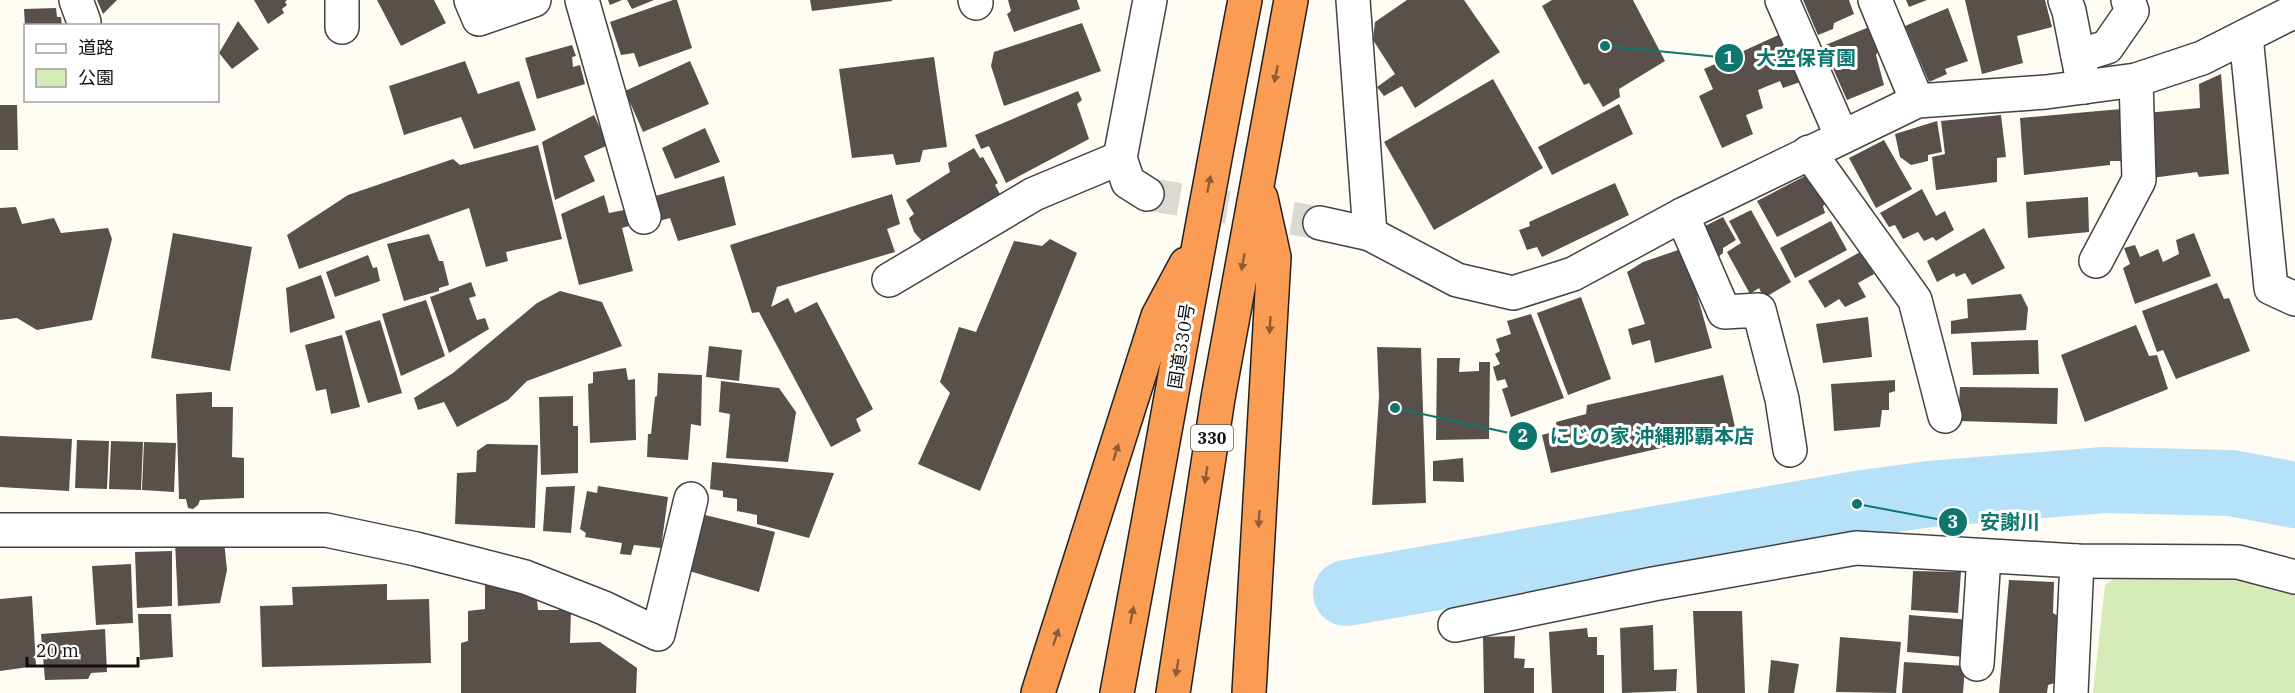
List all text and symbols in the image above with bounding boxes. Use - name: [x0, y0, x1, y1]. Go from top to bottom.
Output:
- legend: [24, 24, 219, 102]
- text: 道路: [78, 36, 114, 59]
- callout: 大空保育園: [1714, 39, 1868, 77]
- text: 大空保育園: [1756, 44, 1856, 71]
- text: 1: [1724, 46, 1735, 69]
- one-way arrow: [1271, 65, 1280, 84]
- text: 公園: [78, 66, 114, 89]
- one-way arrow: [1205, 174, 1214, 193]
- one-way arrow: [1238, 253, 1247, 272]
- street label: 国道330号: [1163, 302, 1199, 390]
- one-way arrow: [1266, 315, 1275, 334]
- callout: にじの家 沖縄那覇本店: [1508, 417, 1766, 455]
- text: にじの家 沖縄那覇本店: [1550, 422, 1754, 449]
- text: 2: [1518, 424, 1528, 447]
- road number: 330: [1191, 425, 1233, 451]
- one-way arrow: [1112, 443, 1121, 461]
- one-way arrow: [1202, 466, 1211, 485]
- callout: 安謝川: [1938, 503, 2052, 541]
- text: 安謝川: [1980, 508, 2040, 535]
- one-way arrow: [1254, 510, 1263, 529]
- text: 3: [1948, 510, 1958, 533]
- one-way arrow: [1128, 605, 1137, 624]
- one-way arrow: [1052, 628, 1062, 646]
- scale bar: [27, 630, 138, 668]
- text: 20 m: [36, 639, 79, 662]
- one-way arrow: [1172, 659, 1181, 678]

